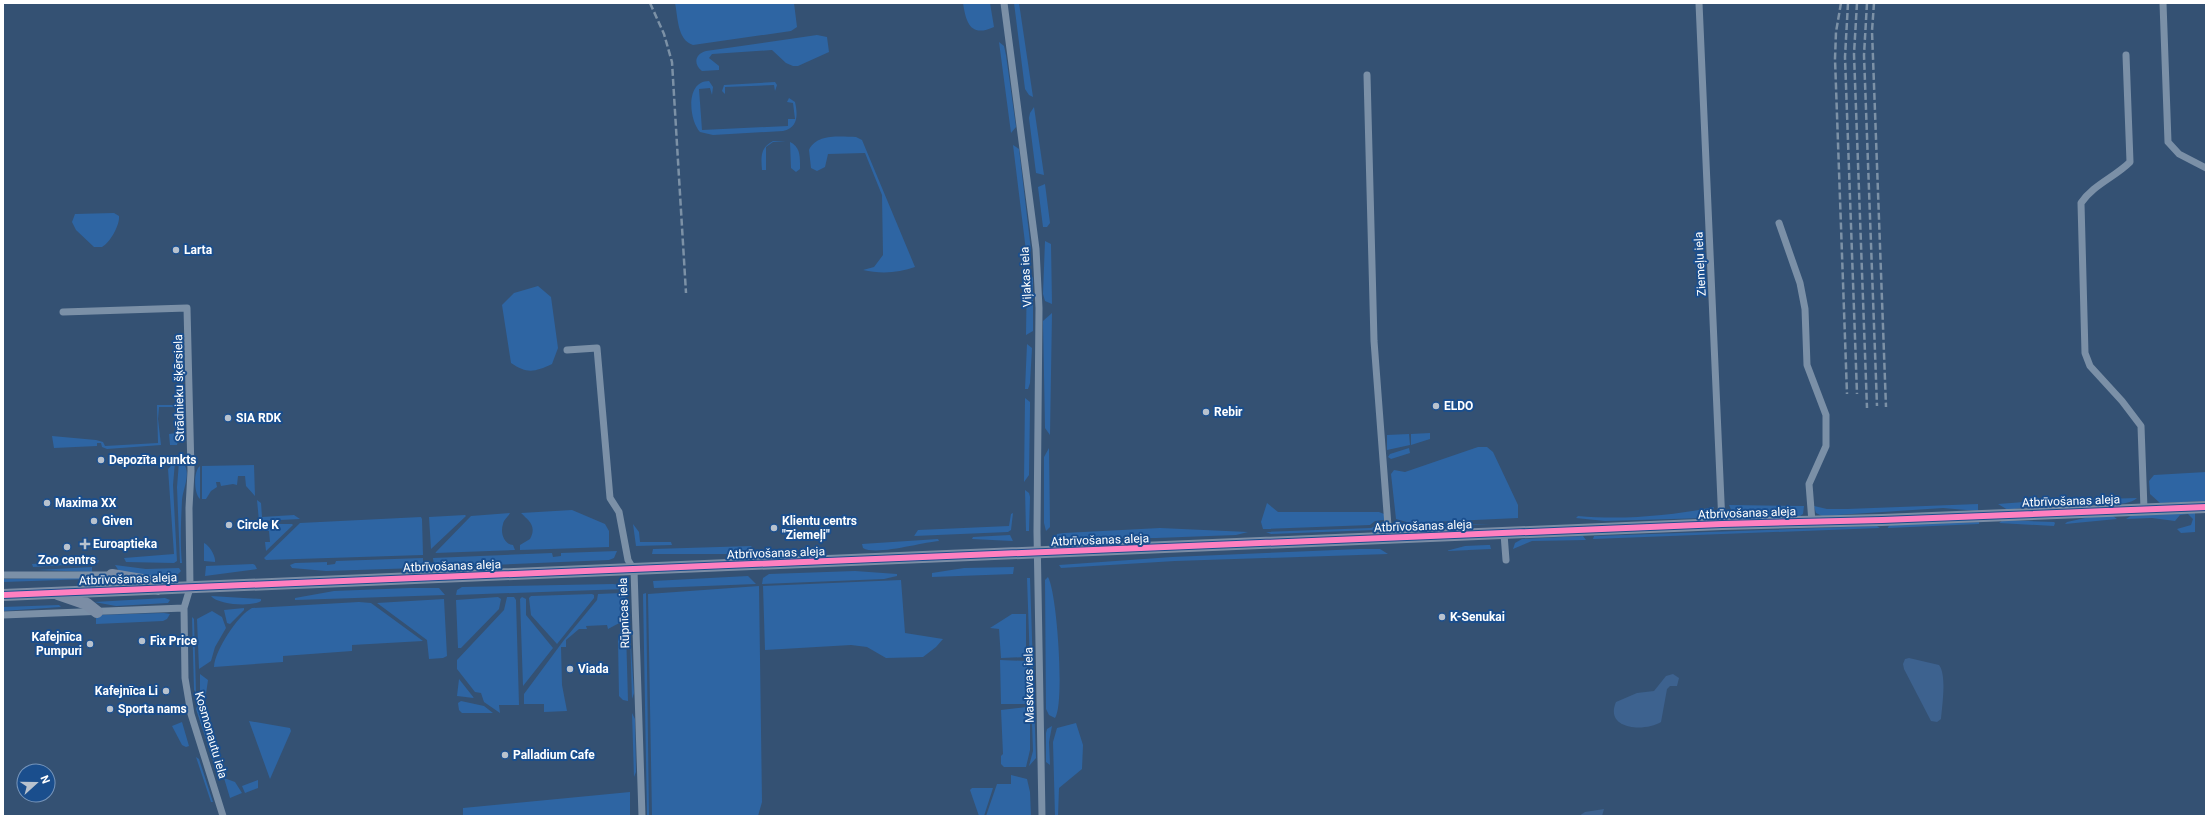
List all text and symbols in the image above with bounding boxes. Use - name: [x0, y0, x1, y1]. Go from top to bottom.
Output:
- street label: Ziemeļu iela: [1691, 231, 1710, 297]
- place label: Larta: [184, 243, 213, 257]
- marker: Larta: [171, 245, 181, 255]
- street label: Viļakas iela: [1017, 246, 1036, 308]
- street label: Strādnieku šķērsiela: [171, 334, 188, 442]
- place label: ELDO: [1444, 399, 1473, 413]
- marker: ELDO: [1431, 401, 1441, 411]
- place label: Rebir: [1214, 405, 1243, 419]
- marker: Rebir: [1201, 407, 1211, 417]
- place label: SIA RDK: [236, 411, 282, 425]
- marker: SIA RDK: [223, 413, 233, 423]
- place label: Depozīta punkts: [109, 453, 196, 467]
- marker: Depozīta punkts: [96, 455, 106, 465]
- street label: Atbrīvošanas aleja: [2022, 492, 2120, 510]
- place label: Maxima XX: [55, 496, 117, 510]
- marker: Maxima XX: [42, 498, 52, 508]
- street label: Atbrīvošanas aleja: [1698, 504, 1796, 522]
- place label: Given: [102, 514, 133, 528]
- place label: Klientu centrs "Ziemeļi": [782, 514, 857, 543]
- marker: Given: [89, 516, 99, 526]
- street label: Atbrīvošanas aleja: [1374, 517, 1472, 535]
- place label: Circle K: [237, 518, 279, 532]
- marker: Circle K: [224, 520, 234, 530]
- marker: Klientu centrs "Ziemeļi": [769, 523, 779, 533]
- street label: Atbrīvošanas aleja: [1051, 531, 1149, 549]
- place label: Euroaptieka: [93, 537, 158, 551]
- marker: Euroaptieka: [80, 539, 90, 549]
- marker: Zoo centrs: [62, 542, 72, 552]
- street label: Atbrīvošanas aleja: [727, 544, 825, 562]
- place label: Zoo centrs: [38, 553, 96, 567]
- street label: Atbrīvošanas aleja: [403, 557, 501, 575]
- street label: Atbrīvošanas aleja: [79, 570, 177, 588]
- street label: Rūpnīcas iela: [616, 577, 632, 649]
- place label: K-Senukai: [1450, 610, 1505, 624]
- marker: K-Senukai: [1437, 612, 1447, 622]
- place label: Kafejnīca Pumpuri: [32, 630, 83, 658]
- place label: Fix Price: [150, 634, 197, 648]
- marker: Fix Price: [137, 636, 147, 646]
- marker: Kafejnīca Pumpuri: [85, 639, 95, 649]
- street label: Maskavas iela: [1021, 647, 1037, 723]
- place label: Viada: [578, 662, 609, 676]
- marker: Viada: [565, 664, 575, 674]
- place label: Kafejnīca Li: [95, 684, 158, 698]
- marker: Kafejnīca Li: [161, 686, 171, 696]
- street label: Kosmonautu iela: [192, 690, 230, 780]
- place label: Sporta nams: [118, 702, 187, 716]
- marker: Sporta nams: [105, 704, 115, 714]
- place label: Palladium Cafe: [513, 748, 595, 762]
- marker: Palladium Cafe: [500, 750, 510, 760]
- north arrow: [16, 763, 56, 803]
- text: N: [37, 774, 52, 786]

